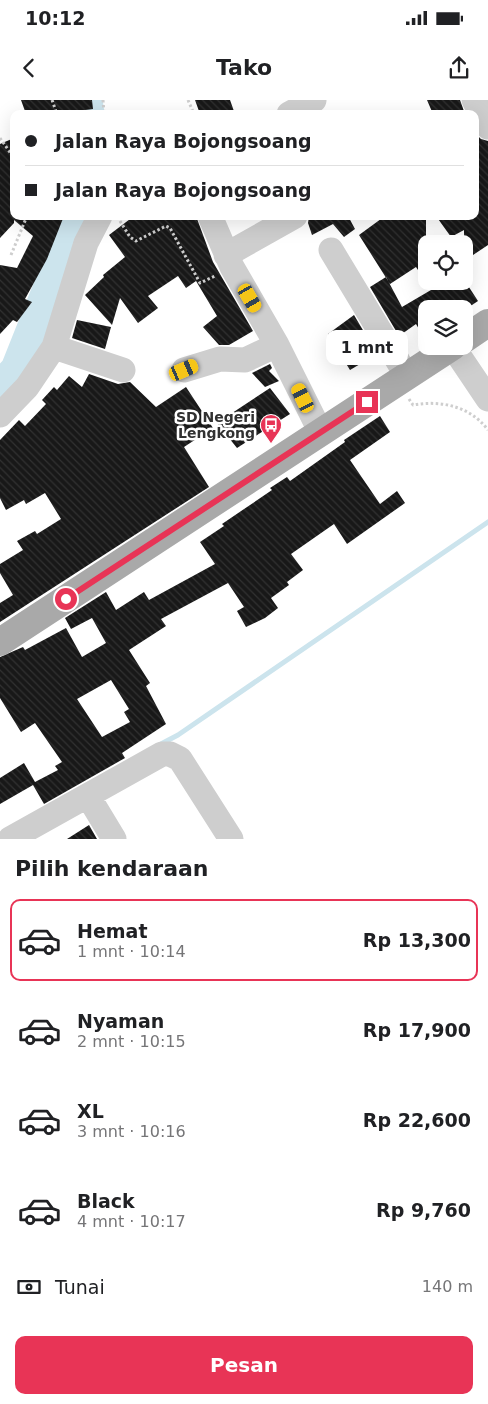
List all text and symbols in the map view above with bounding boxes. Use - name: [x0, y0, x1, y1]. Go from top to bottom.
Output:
- text: 10:12: [25, 7, 85, 29]
- icon: back: [15, 54, 43, 82]
- icon: share: [445, 54, 473, 82]
- text: Tako: [216, 55, 272, 80]
- text: Jalan Raya Bojongsoang: [55, 130, 312, 152]
- text: Jalan Raya Bojongsoang: [55, 179, 312, 201]
- map controls: [418, 235, 473, 355]
- button: locate: [418, 235, 473, 290]
- car: [236, 281, 263, 315]
- button: layers: [418, 300, 473, 355]
- callout: 1 mnt: [326, 330, 408, 364]
- text: 1 mnt: [341, 338, 393, 357]
- car: [167, 357, 200, 383]
- car: [289, 381, 316, 415]
- route end: [356, 391, 378, 413]
- place label: SD Negeri Lengkong: [176, 409, 255, 441]
- bus stop icon: SD Negeri Lengkong: [259, 413, 283, 444]
- route start: [55, 588, 77, 610]
- text: Pilih kendaraan: [15, 856, 209, 881]
- icon: car: [17, 918, 62, 963]
- text: Hemat: [77, 920, 148, 942]
- text: Rp 13,300: [363, 929, 471, 951]
- text: 1 mnt · 10:14: [77, 942, 186, 961]
- icon: car: [17, 1008, 62, 1053]
- text: Nyaman: [77, 1010, 164, 1032]
- text: Rp 17,900: [363, 1019, 471, 1041]
- text: 2 mnt · 10:15: [77, 1032, 186, 1051]
- icon: car: [17, 1098, 62, 1143]
- text: XL: [77, 1100, 104, 1122]
- text: Rp 22,600: [363, 1109, 471, 1131]
- text: 3 mnt · 10:16: [77, 1122, 186, 1141]
- icon: car: [17, 1188, 62, 1233]
- text: Black: [77, 1190, 135, 1212]
- text: Rp 9,760: [376, 1199, 471, 1221]
- text: 4 mnt · 10:17: [77, 1212, 186, 1231]
- icon: cash: [15, 1273, 43, 1301]
- text: Tunai: [55, 1276, 105, 1298]
- text: 140 m: [422, 1277, 473, 1296]
- button: Pesan: [15, 1336, 473, 1394]

